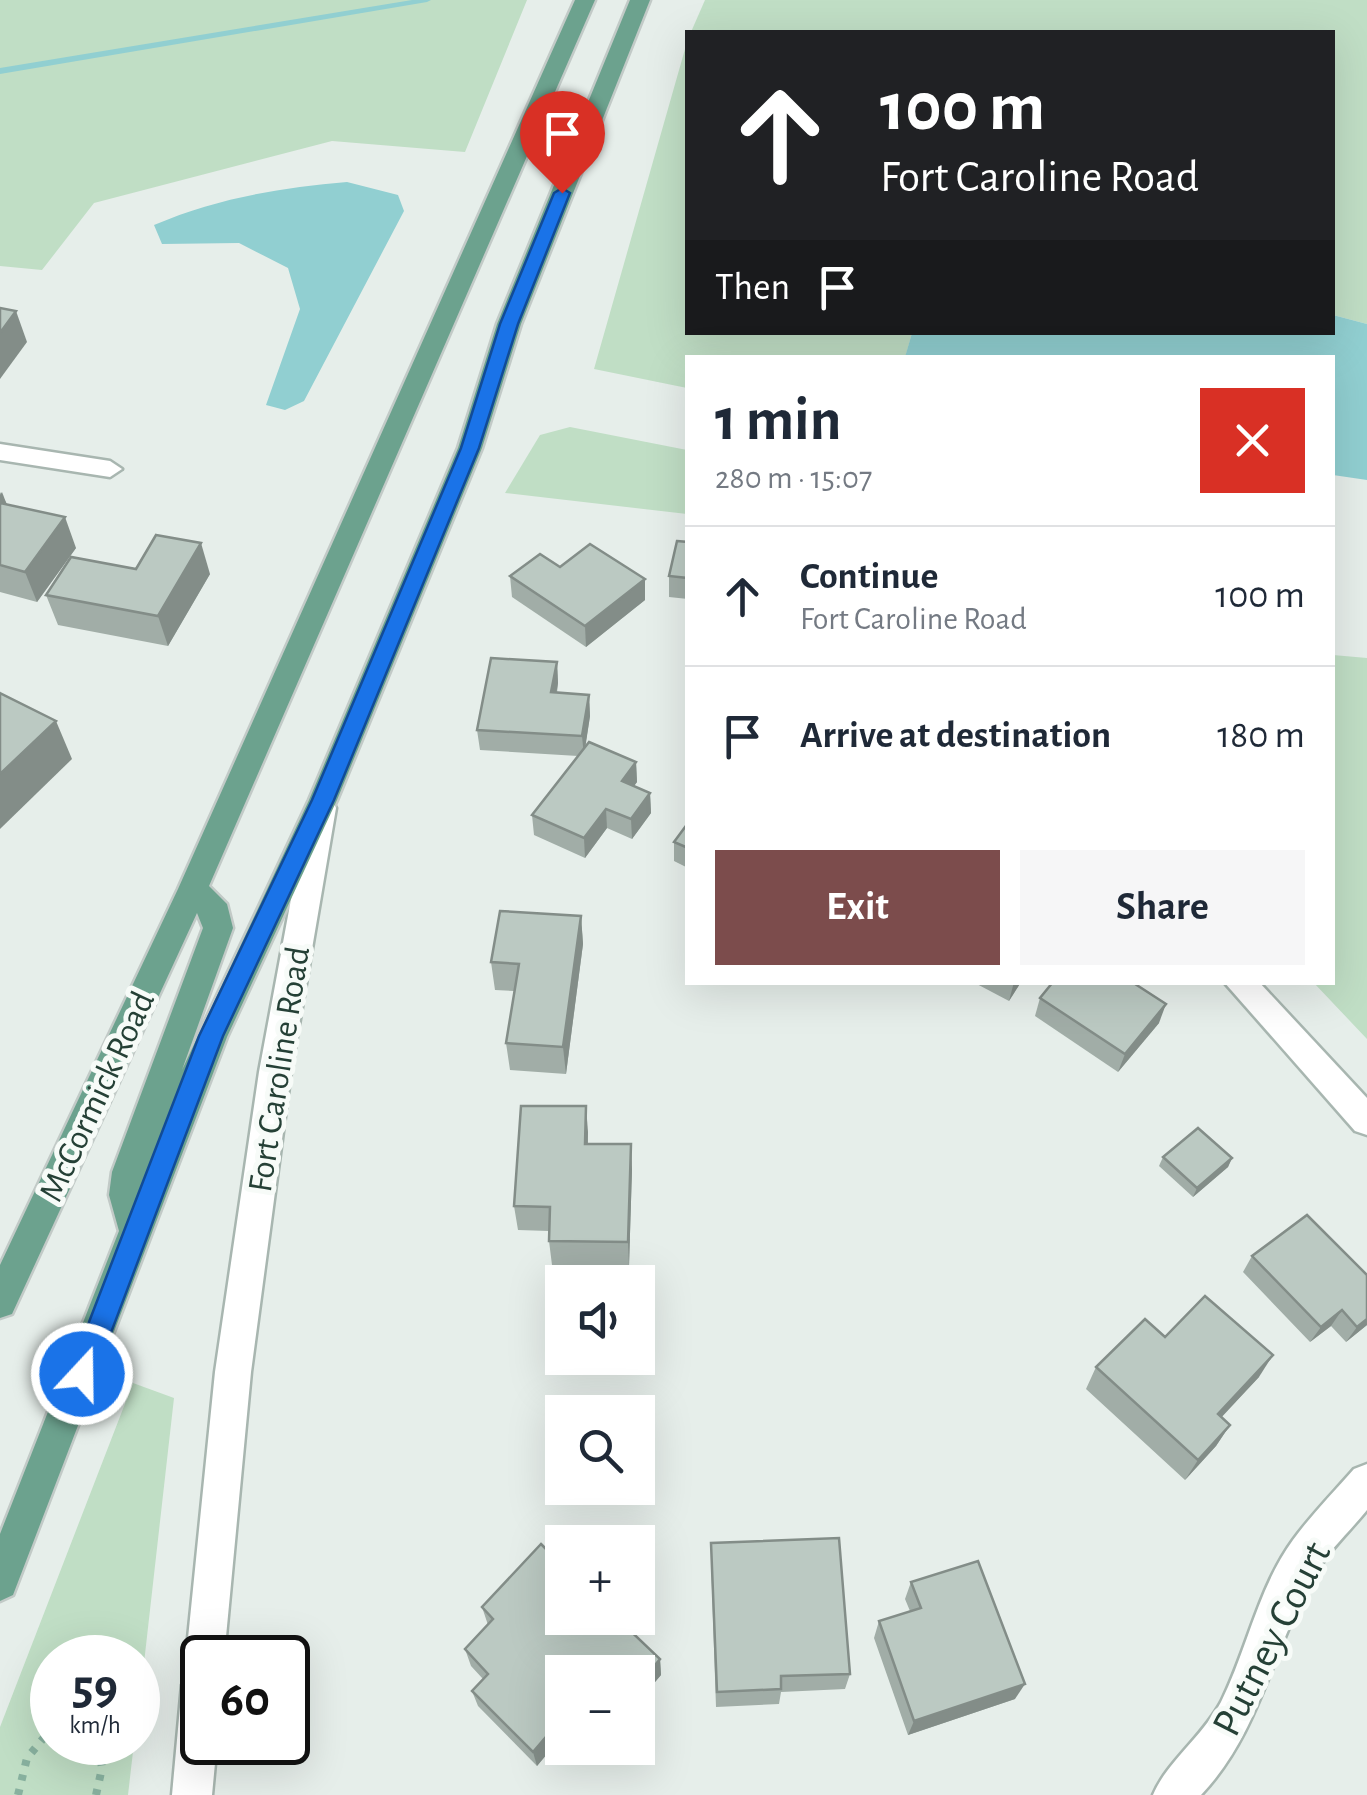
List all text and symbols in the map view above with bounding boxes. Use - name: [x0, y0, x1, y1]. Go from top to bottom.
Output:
- icon: ahead: [715, 70, 845, 200]
- text: 100 m: [880, 73, 1045, 143]
- pin: [520, 91, 605, 194]
- icon: arrive: [535, 106, 590, 161]
- text: Fort Caroline Road: [880, 155, 1199, 200]
- icon: arrive: [810, 260, 865, 315]
- text: Then: [715, 269, 790, 307]
- button: close: [1200, 388, 1305, 493]
- text: 1 min: [715, 391, 841, 451]
- text: 280 m · 15:07: [715, 462, 872, 494]
- text: Continue: [800, 558, 938, 596]
- icon: ahead: [715, 569, 770, 624]
- text: 100 m: [1215, 577, 1305, 615]
- text: Fort Caroline Road: [800, 603, 1027, 635]
- icon: arrive: [715, 709, 770, 764]
- text: Arrive at destination: [800, 717, 1111, 755]
- text: 180 m: [1217, 717, 1305, 755]
- button: Exit: [715, 850, 1000, 965]
- button: Share: [1020, 850, 1305, 965]
- street label: Fort Caroline Road: [243, 944, 316, 1195]
- street label: McCormick Road: [33, 986, 161, 1207]
- map controls: [545, 1265, 655, 1765]
- button: sound: [545, 1265, 655, 1375]
- position arrow: [30, 1322, 134, 1426]
- button: search: [545, 1395, 655, 1505]
- button: +: [545, 1525, 655, 1635]
- street label: Putney Court: [1205, 1535, 1339, 1743]
- speed limit sign: 60: [180, 1635, 310, 1765]
- button: −: [545, 1655, 655, 1765]
- text: 59: [72, 1663, 118, 1713]
- text: km/h: [69, 1713, 121, 1738]

